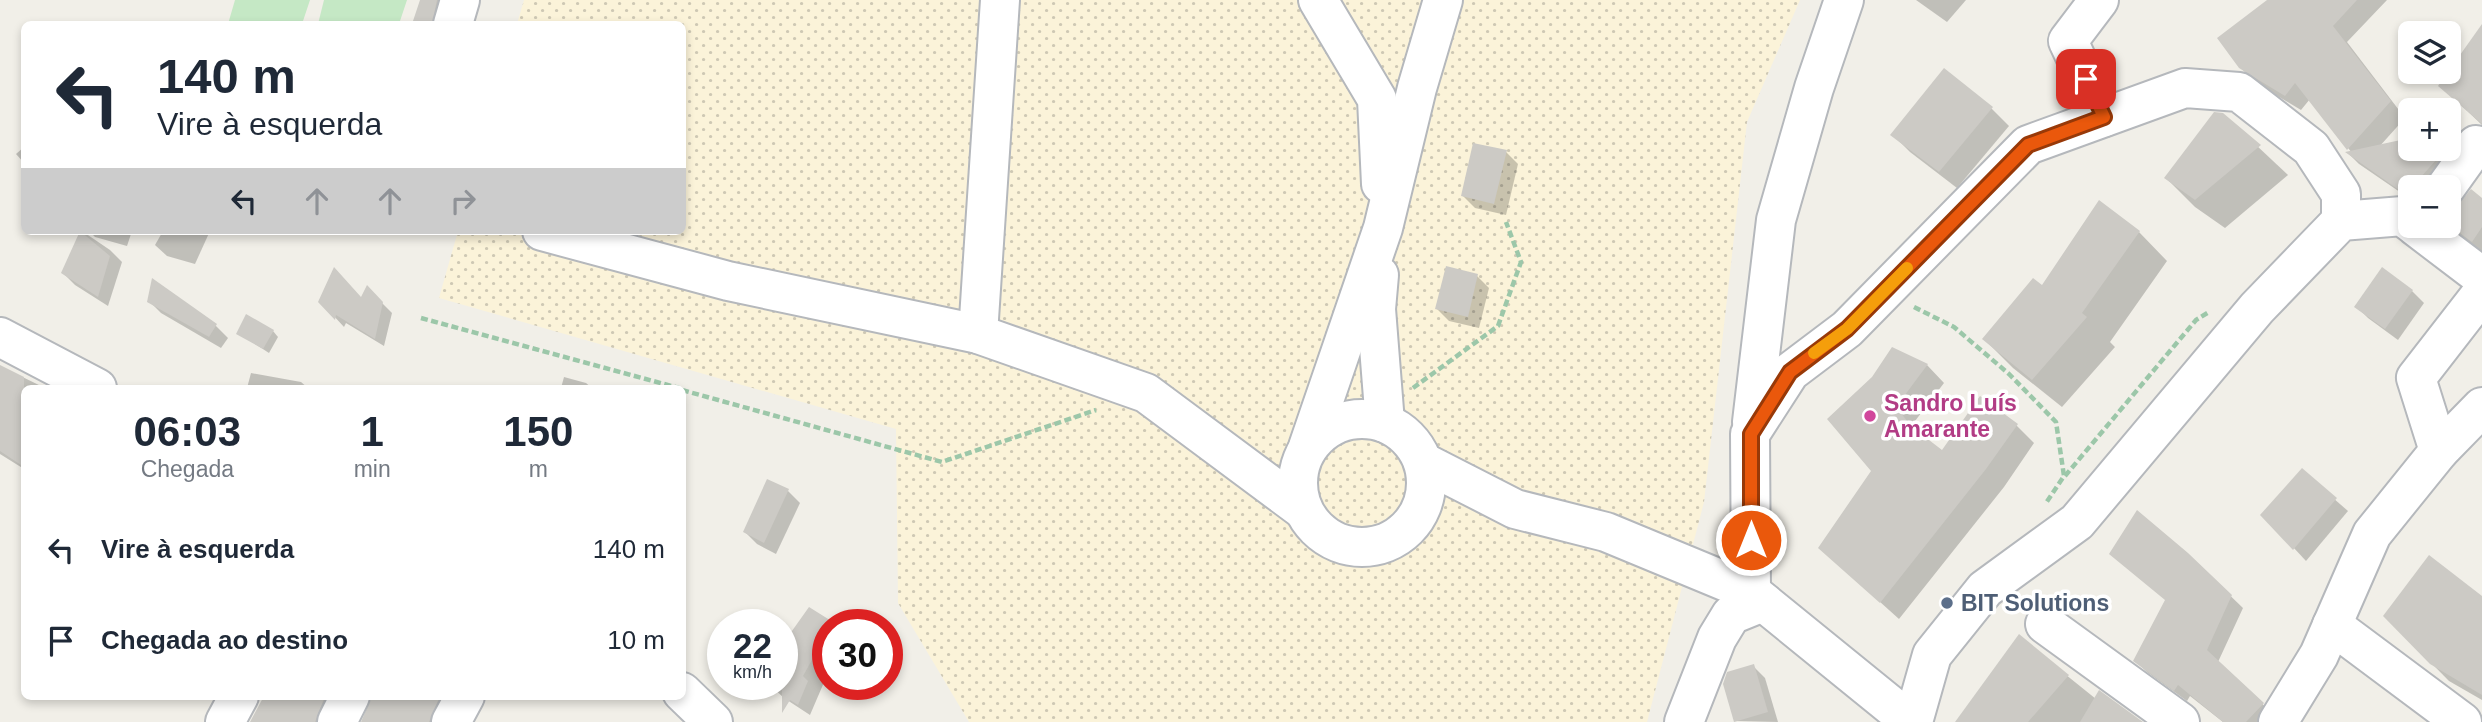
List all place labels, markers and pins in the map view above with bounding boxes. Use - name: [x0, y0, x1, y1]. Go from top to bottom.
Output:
- pin: [2056, 49, 2116, 109]
- place label: Sandro Luís Amarante: [1884, 390, 2017, 442]
- marker: Sandro Luís Amarante: [1862, 408, 1878, 424]
- place label: BIT Solutions: [1961, 590, 2109, 616]
- marker: BIT Solutions: [1939, 595, 1955, 611]

